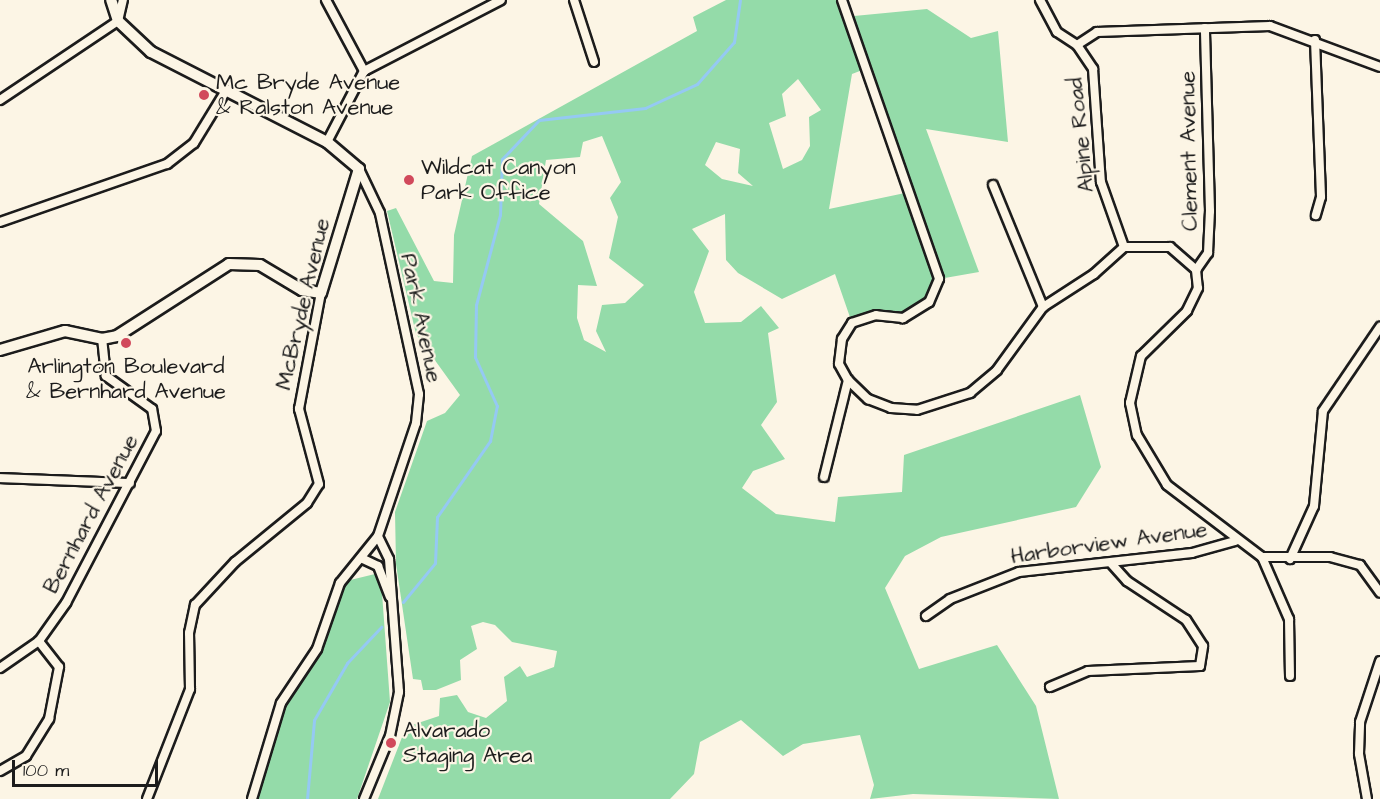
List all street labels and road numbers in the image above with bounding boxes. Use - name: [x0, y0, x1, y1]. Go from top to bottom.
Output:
- street label: Clement Avenue: [1174, 71, 1204, 231]
- street label: Alpine Road: [1062, 76, 1100, 194]
- street label: McBryde Avenue: [270, 216, 336, 392]
- street label: Park Avenue: [394, 251, 448, 385]
- street label: Bernhard Avenue: [38, 430, 144, 598]
- street label: Harborview Avenue: [1009, 516, 1209, 570]

